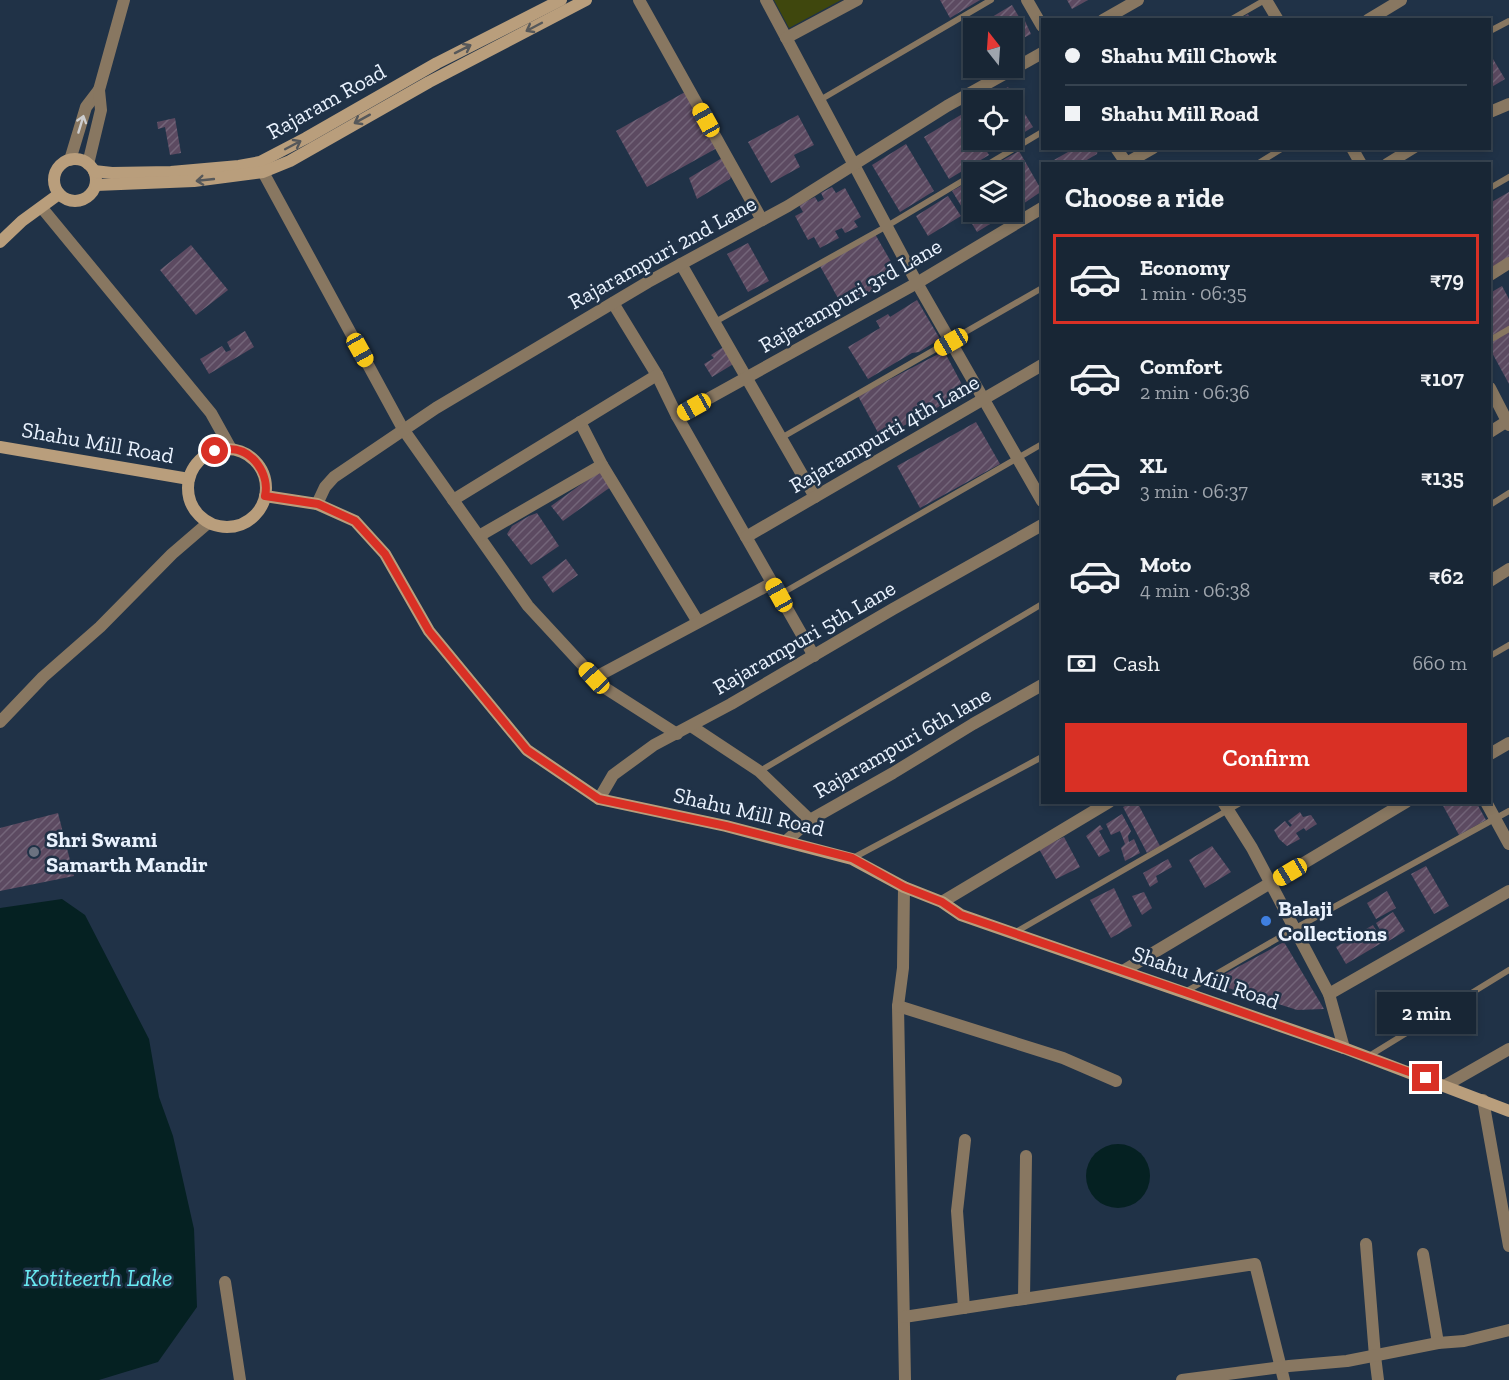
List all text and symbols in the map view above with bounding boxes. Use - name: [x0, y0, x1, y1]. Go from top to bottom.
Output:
- north arrow: [963, 18, 1023, 78]
- map controls: [963, 18, 1023, 222]
- one-way arrow: [526, 21, 543, 33]
- text: Shahu Mill Chowk: [1101, 42, 1277, 69]
- one-way arrow: [454, 43, 472, 55]
- street label: Rajaram Road: [262, 58, 390, 145]
- button: locate: [963, 90, 1023, 150]
- car: [689, 100, 723, 140]
- text: Shahu Mill Road: [1101, 100, 1259, 127]
- one-way arrow: [354, 113, 371, 125]
- one-way arrow: [76, 115, 87, 134]
- one-way arrow: [284, 139, 302, 150]
- button: layers: [963, 162, 1023, 222]
- one-way arrow: [196, 175, 216, 186]
- text: Choose a ride: [1065, 182, 1224, 214]
- street label: Rajarampuri 2nd Lane: [564, 190, 761, 315]
- street label: Rajarampuri 3rd Lane: [754, 232, 947, 359]
- icon: car: [1068, 252, 1122, 306]
- text: Economy: [1140, 254, 1230, 281]
- text: ₹79: [1430, 266, 1464, 293]
- text: 1 min · 06:35: [1140, 281, 1247, 305]
- car: [931, 325, 971, 359]
- car: [343, 330, 377, 370]
- icon: car: [1068, 351, 1122, 405]
- text: Comfort: [1140, 353, 1222, 380]
- text: ₹107: [1420, 365, 1464, 392]
- street label: Rajarampurti 4th Lane: [784, 368, 984, 499]
- text: 2 min · 06:36: [1140, 380, 1250, 404]
- car: [674, 390, 714, 424]
- street label: Shahu Mill Road: [20, 416, 176, 469]
- route start: [201, 437, 228, 464]
- icon: car: [1068, 450, 1122, 504]
- text: XL: [1140, 452, 1167, 479]
- text: ₹135: [1421, 464, 1464, 491]
- text: 3 min · 06:37: [1140, 479, 1248, 503]
- icon: car: [1068, 549, 1122, 603]
- text: Moto: [1140, 551, 1191, 578]
- text: ₹62: [1429, 563, 1464, 590]
- street label: Rajarampuri 5th Lane: [708, 574, 900, 701]
- car: [762, 575, 796, 615]
- text: 4 min · 06:38: [1140, 578, 1250, 602]
- icon: cash: [1065, 647, 1098, 680]
- text: Cash: [1113, 650, 1160, 677]
- text: 660 m: [1412, 651, 1467, 675]
- car: [575, 659, 613, 697]
- street label: Rajarampuri 6th lane: [809, 681, 996, 804]
- button: Confirm: [1065, 723, 1467, 792]
- street label: Shahu Mill Road: [671, 781, 827, 842]
- place label: Shri Swami Samarth Mandir: [46, 826, 208, 878]
- marker: Shri Swami Samarth Mandir: [27, 845, 41, 859]
- car: [1270, 855, 1310, 889]
- place label: Balaji Collections: [1278, 895, 1387, 947]
- marker: Balaji Collections: [1259, 914, 1273, 928]
- street label: Shahu Mill Road: [1129, 940, 1283, 1015]
- callout: 2 min: [1376, 991, 1476, 1033]
- text: 2 min: [1402, 1001, 1451, 1025]
- route end: [1412, 1064, 1439, 1091]
- water label: Kotiteerth Lake: [24, 1263, 172, 1292]

